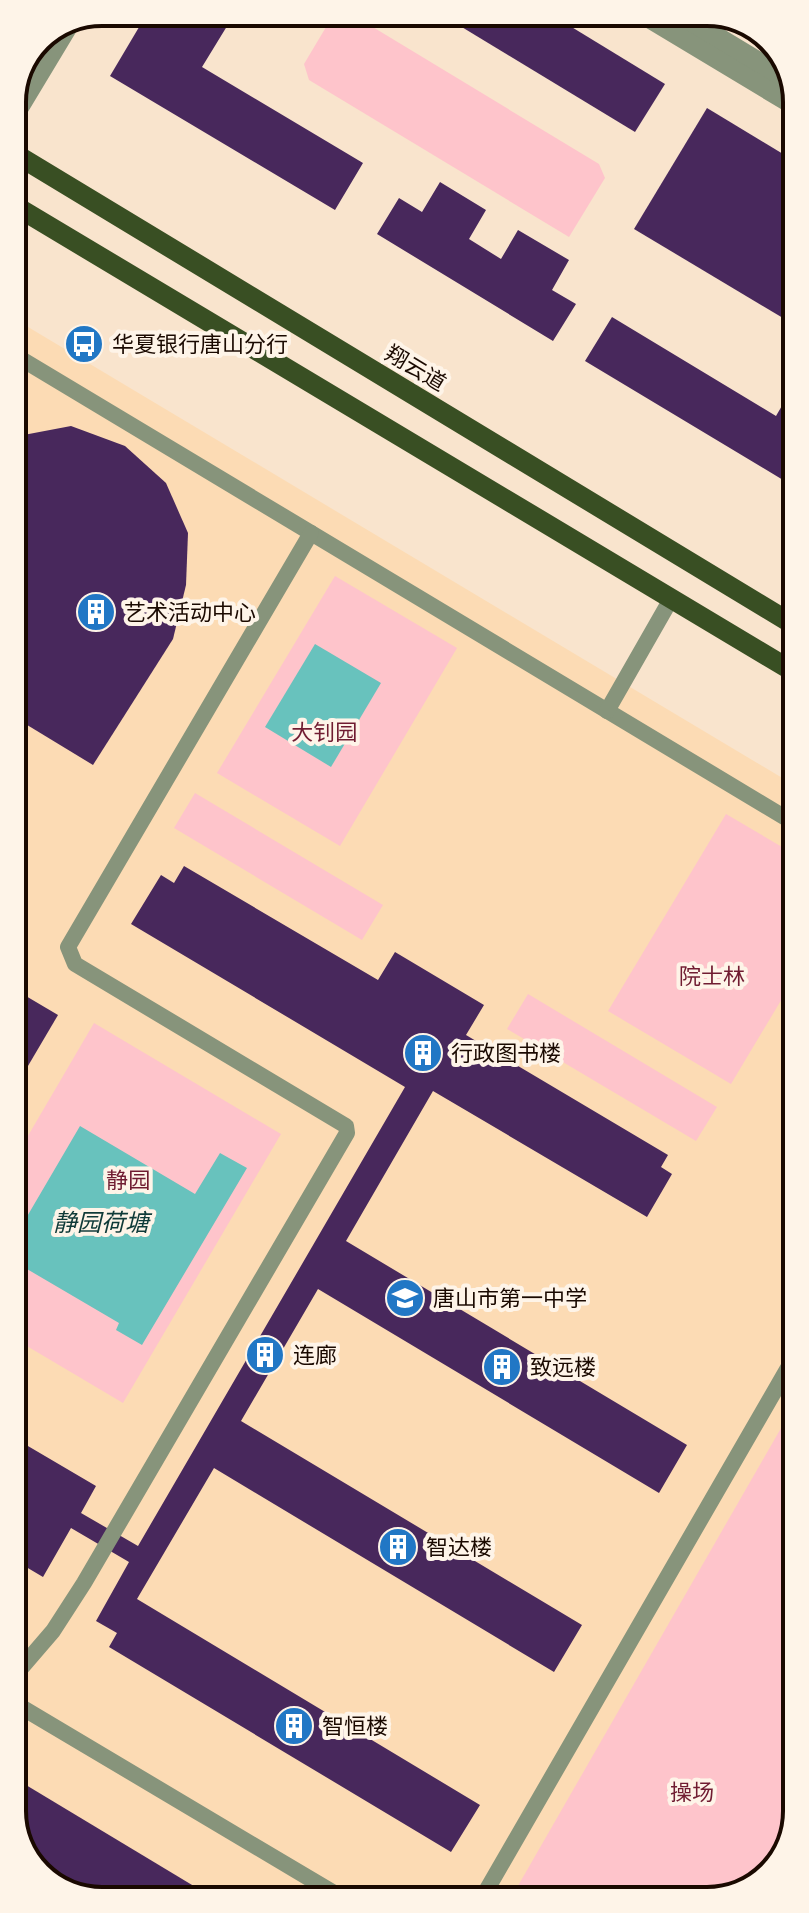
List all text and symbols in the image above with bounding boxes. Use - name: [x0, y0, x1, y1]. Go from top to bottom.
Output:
- bus stop icon: 华夏银行唐山分行: [63, 323, 105, 365]
- place label: 华夏银行唐山分行: [112, 331, 288, 357]
- street label: 翔云道: [381, 340, 451, 396]
- building icon: 艺术活动中心: [75, 591, 117, 633]
- place label: 艺术活动中心: [124, 599, 256, 625]
- park label: 大钊园: [291, 719, 357, 745]
- park label: 院士林: [679, 963, 745, 989]
- building icon: 行政图书楼: [402, 1032, 444, 1074]
- place label: 行政图书楼: [451, 1040, 561, 1066]
- park label: 静园: [106, 1167, 150, 1193]
- water label: 静园荷塘: [53, 1209, 153, 1236]
- school or university icon: 唐山市第一中学: [384, 1277, 426, 1319]
- place label: 唐山市第一中学: [433, 1285, 587, 1311]
- building icon: 连廊: [244, 1334, 286, 1376]
- place label: 连廊: [293, 1342, 337, 1368]
- building icon: 致远楼: [481, 1346, 523, 1388]
- place label: 致远楼: [530, 1354, 596, 1380]
- building icon: 智达楼: [377, 1526, 419, 1568]
- place label: 智达楼: [426, 1534, 492, 1560]
- building icon: 智恒楼: [273, 1705, 315, 1747]
- place label: 智恒楼: [322, 1713, 388, 1739]
- park label: 操场: [670, 1779, 714, 1805]

